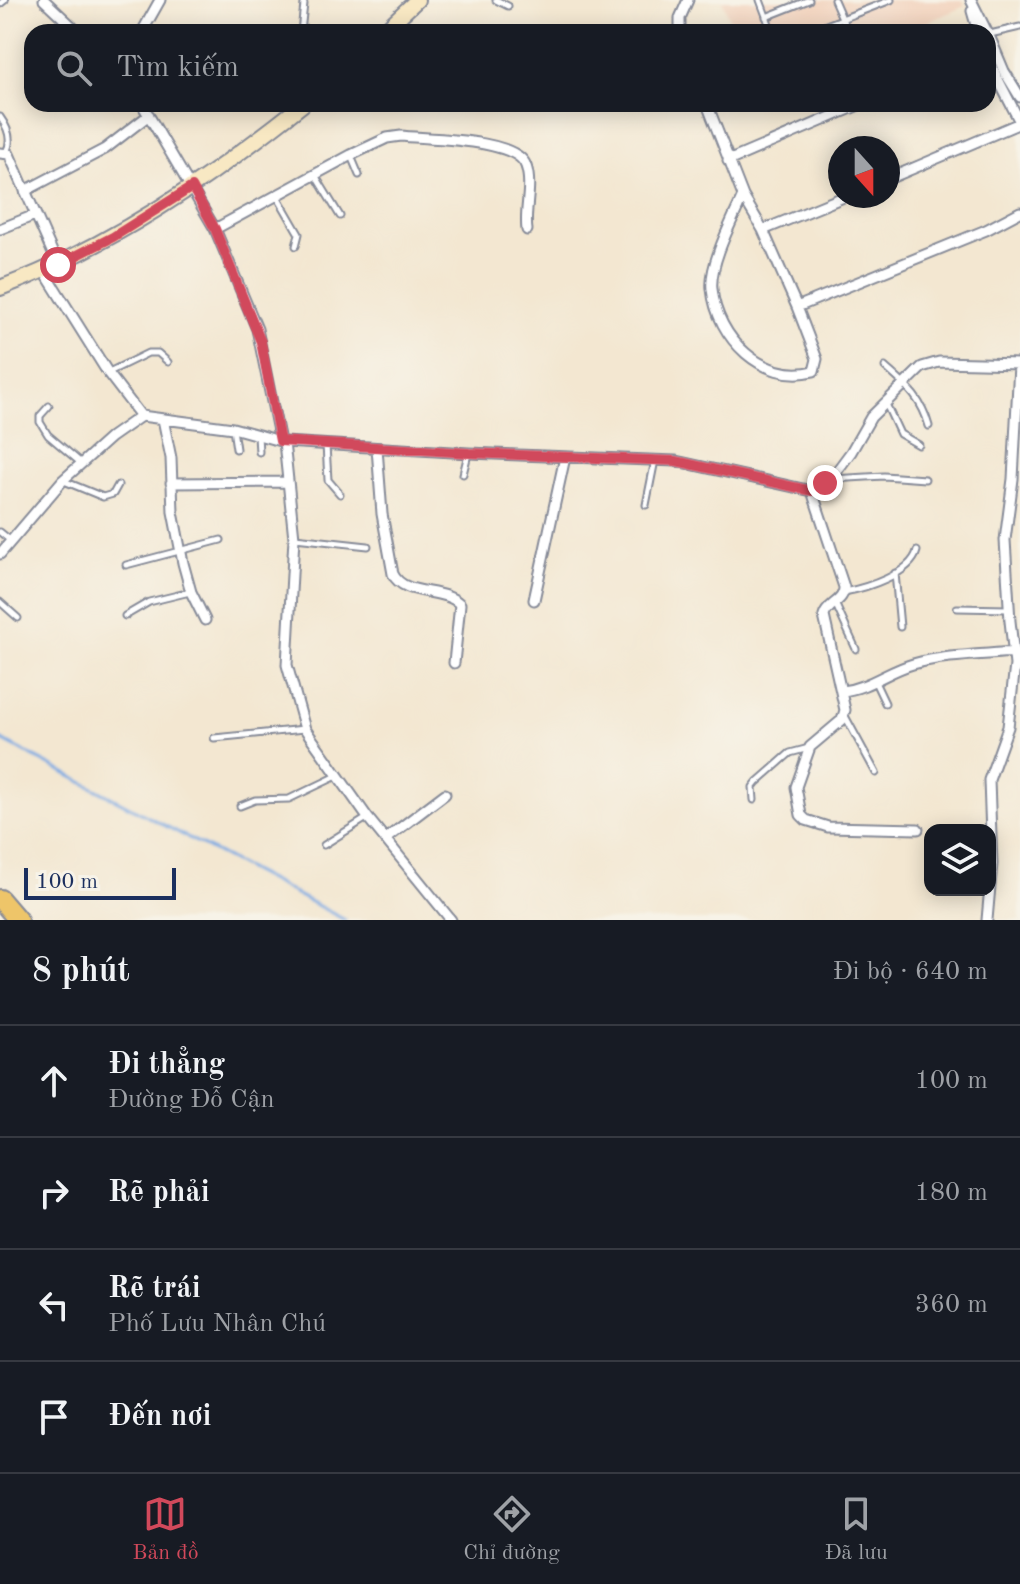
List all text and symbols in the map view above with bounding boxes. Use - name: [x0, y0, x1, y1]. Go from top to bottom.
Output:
- search box: [24, 24, 996, 112]
- icon: search: [52, 46, 96, 90]
- text: Tìm kiếm: [116, 53, 239, 83]
- north arrow: [828, 136, 900, 208]
- route start: [40, 247, 76, 283]
- route end: [807, 465, 843, 501]
- map controls: [924, 824, 996, 896]
- button: layers: [924, 824, 996, 896]
- scale bar: [24, 864, 176, 900]
- text: 100 m: [36, 871, 98, 893]
- text: 8 phút: [32, 955, 130, 989]
- text: Đi bộ · 640 m: [833, 959, 988, 985]
- text: Đi thẳng: [108, 1050, 225, 1080]
- icon: ahead: [32, 1059, 76, 1103]
- text: 100 m: [915, 1068, 988, 1094]
- text: Đường Đỗ Cận: [108, 1087, 275, 1113]
- icon: right: [32, 1171, 76, 1215]
- text: Rẽ phải: [108, 1178, 210, 1208]
- text: 180 m: [915, 1180, 988, 1206]
- text: Rẽ trái: [108, 1274, 201, 1304]
- icon: left: [32, 1283, 76, 1327]
- text: 360 m: [915, 1292, 988, 1318]
- text: Phố Lưu Nhân Chú: [108, 1311, 326, 1337]
- icon: arrive: [32, 1395, 76, 1439]
- text: Đến nơi: [108, 1402, 212, 1432]
- tab: Bản đồ: [132, 1492, 199, 1567]
- tab: Chỉ đường: [463, 1492, 560, 1567]
- tab: Đã lưu: [824, 1492, 888, 1567]

